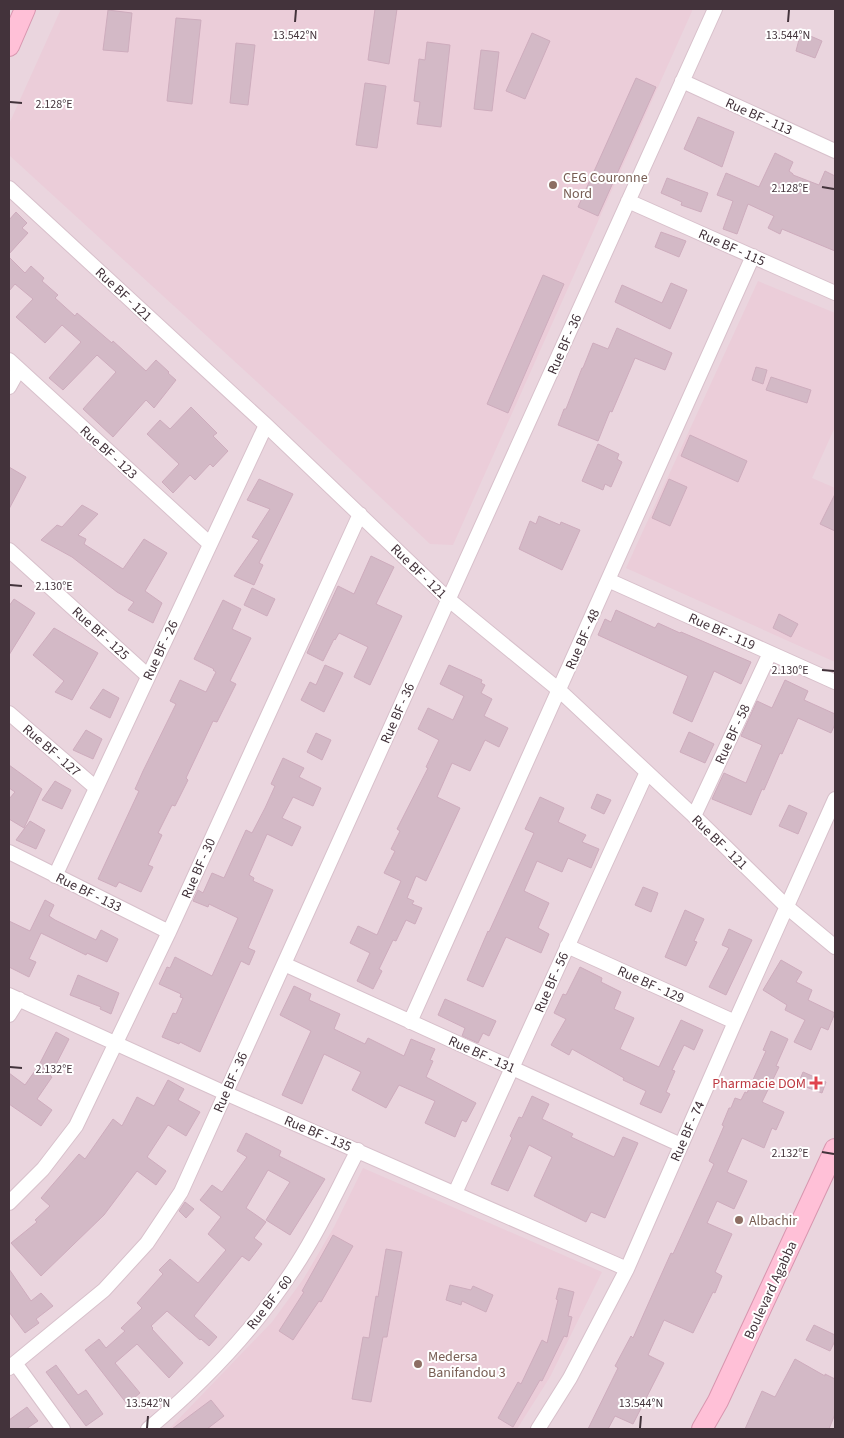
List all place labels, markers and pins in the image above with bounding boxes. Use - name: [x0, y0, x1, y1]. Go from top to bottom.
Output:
- place label: CEG Couronne Nord: [563, 168, 648, 204]
- marker: CEG Couronne Nord: [547, 179, 559, 191]
- place label: Pharmacie DOM: [712, 1074, 806, 1094]
- marker: Pharmacie DOM: [810, 1077, 822, 1089]
- place label: Albachir: [749, 1211, 797, 1231]
- marker: Albachir: [733, 1214, 745, 1226]
- place label: Medersa Banifandou 3: [428, 1347, 506, 1383]
- marker: Medersa Banifandou 3: [412, 1358, 424, 1370]

